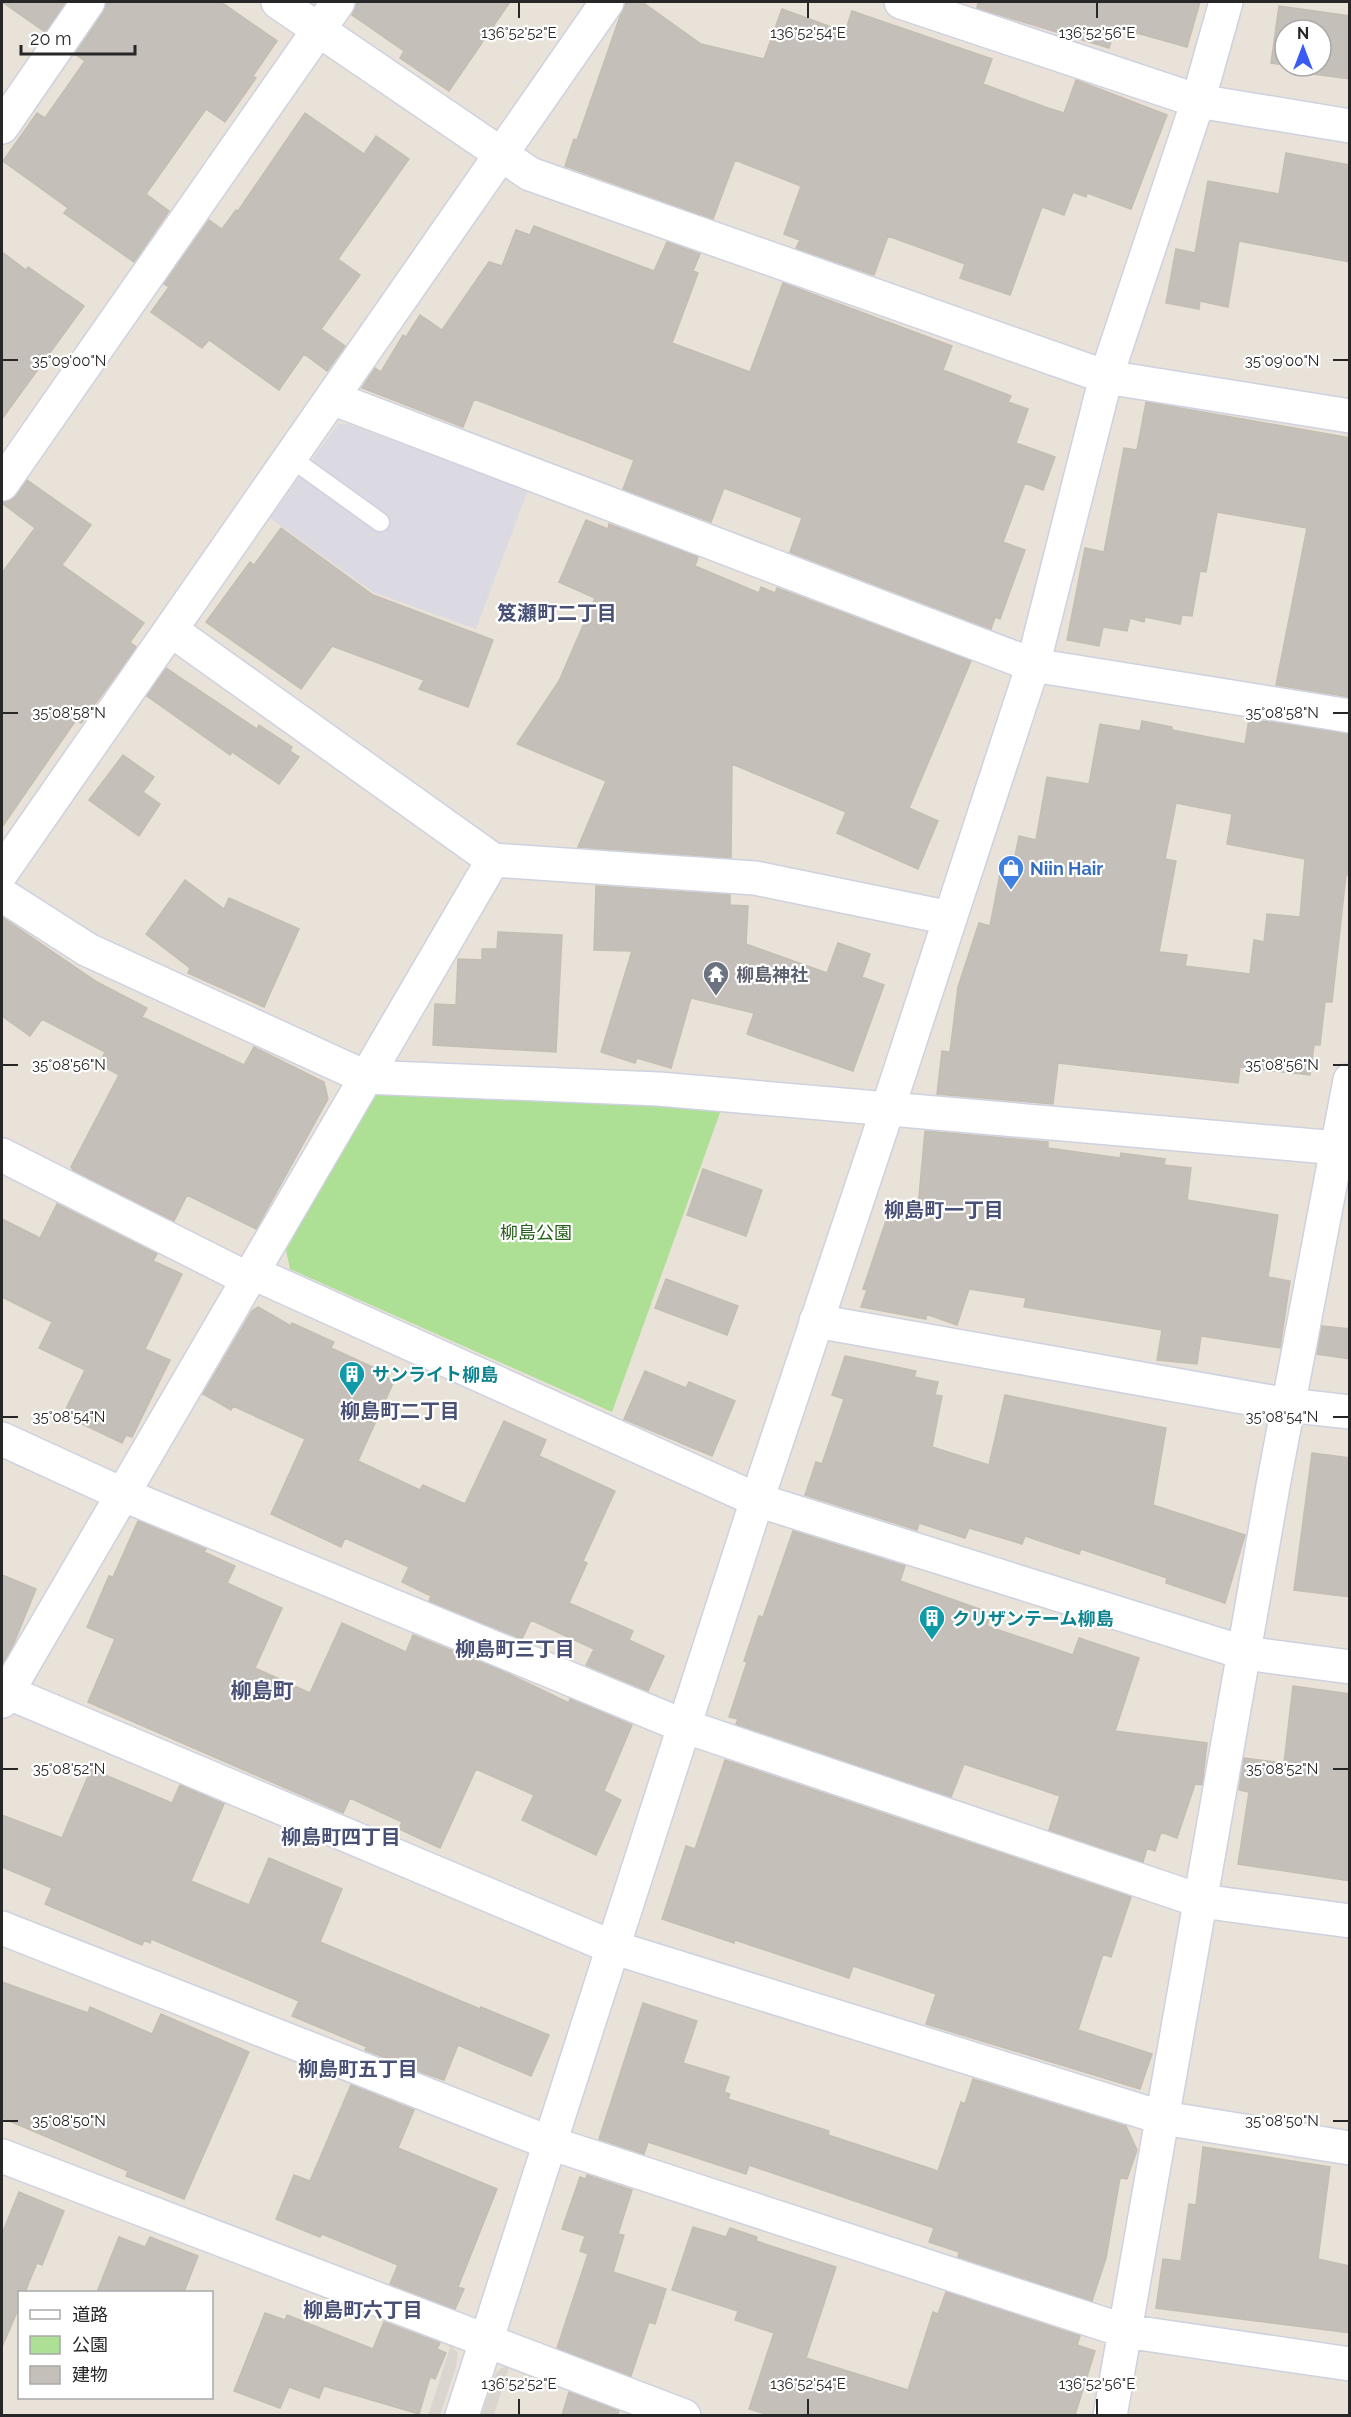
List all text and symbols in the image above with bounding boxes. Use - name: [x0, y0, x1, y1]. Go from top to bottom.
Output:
- scale bar: [21, 18, 135, 56]
- north arrow: [1273, 18, 1333, 78]
- text: 136°52'52"E: [481, 24, 557, 42]
- text: 136°52'54"E: [770, 24, 846, 42]
- text: 136°52'56"E: [1059, 24, 1135, 42]
- text: N: [1297, 24, 1309, 43]
- text: 20 m: [30, 28, 72, 49]
- text: 35°09'00"N: [32, 352, 106, 370]
- text: 35°09'00"N: [1245, 352, 1319, 370]
- district label: 笈瀬町二丁目: [497, 601, 617, 625]
- text: 35°08'58"N: [32, 704, 106, 722]
- text: 35°08'58"N: [1245, 704, 1319, 722]
- shop icon: Niin Hair: [996, 853, 1026, 891]
- place label: Niin Hair: [1030, 858, 1103, 879]
- temple icon: 柳島神社: [701, 959, 731, 997]
- place label: 柳島神社: [736, 964, 808, 985]
- text: 35°08'56"N: [32, 1056, 106, 1074]
- text: 35°08'56"N: [1245, 1056, 1319, 1074]
- district label: 柳島町一丁目: [884, 1198, 1004, 1222]
- park label: 柳島公園: [500, 1222, 572, 1243]
- building icon: サンライト柳島: [337, 1359, 367, 1397]
- place label: サンライト柳島: [372, 1364, 498, 1385]
- district label: 柳島町二丁目: [340, 1399, 460, 1423]
- text: 35°08'54"N: [33, 1408, 105, 1426]
- text: 35°08'54"N: [1246, 1408, 1318, 1426]
- building icon: クリザンテーム柳島: [917, 1603, 947, 1641]
- place label: クリザンテーム柳島: [952, 1608, 1113, 1629]
- district label: 柳島町三丁目: [455, 1637, 575, 1661]
- district label: 柳島町: [231, 1678, 294, 1703]
- text: 35°08'52"N: [33, 1760, 105, 1778]
- text: 35°08'52"N: [1246, 1760, 1318, 1778]
- district label: 柳島町四丁目: [281, 1825, 401, 1849]
- district label: 柳島町五丁目: [298, 2057, 418, 2081]
- text: 35°08'50"N: [32, 2112, 106, 2130]
- text: 35°08'50"N: [1245, 2112, 1319, 2130]
- legend: [18, 2291, 213, 2399]
- district label: 柳島町六丁目: [303, 2298, 423, 2322]
- text: 道路: [72, 2304, 108, 2325]
- text: 公園: [72, 2334, 108, 2355]
- text: 建物: [72, 2364, 108, 2385]
- text: 136°52'52"E: [481, 2375, 557, 2393]
- text: 136°52'54"E: [770, 2375, 846, 2393]
- text: 136°52'56"E: [1059, 2375, 1135, 2393]

